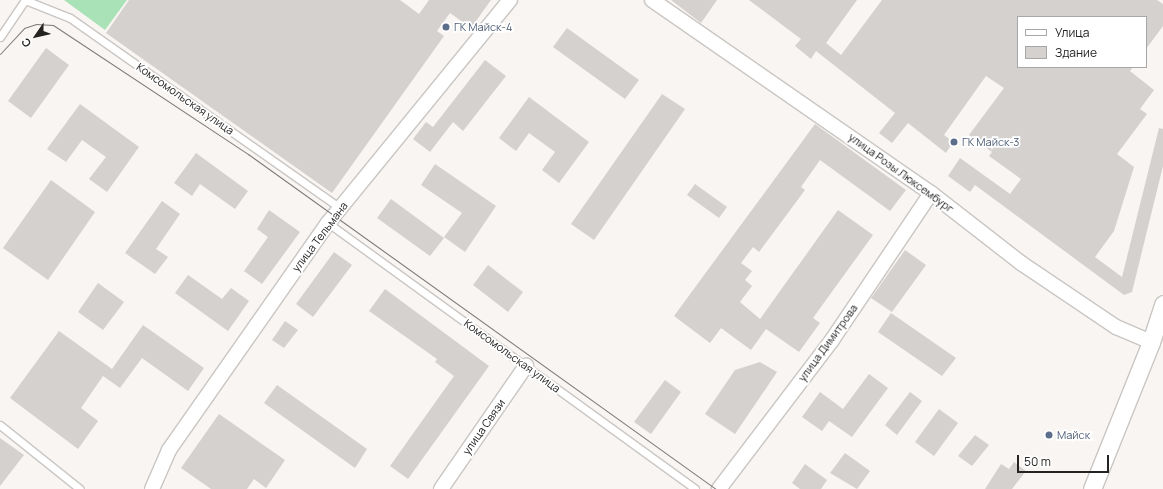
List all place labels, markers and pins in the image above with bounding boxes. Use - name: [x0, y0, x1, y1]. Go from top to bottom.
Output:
- place label: ГК Майск-4: [454, 20, 513, 34]
- marker: ГК Майск-4: [441, 22, 451, 32]
- place label: ГК Майск-3: [962, 135, 1020, 149]
- marker: ГК Майск-3: [949, 137, 959, 147]
- place label: Майск: [1057, 428, 1090, 442]
- marker: Майск: [1044, 430, 1054, 440]

